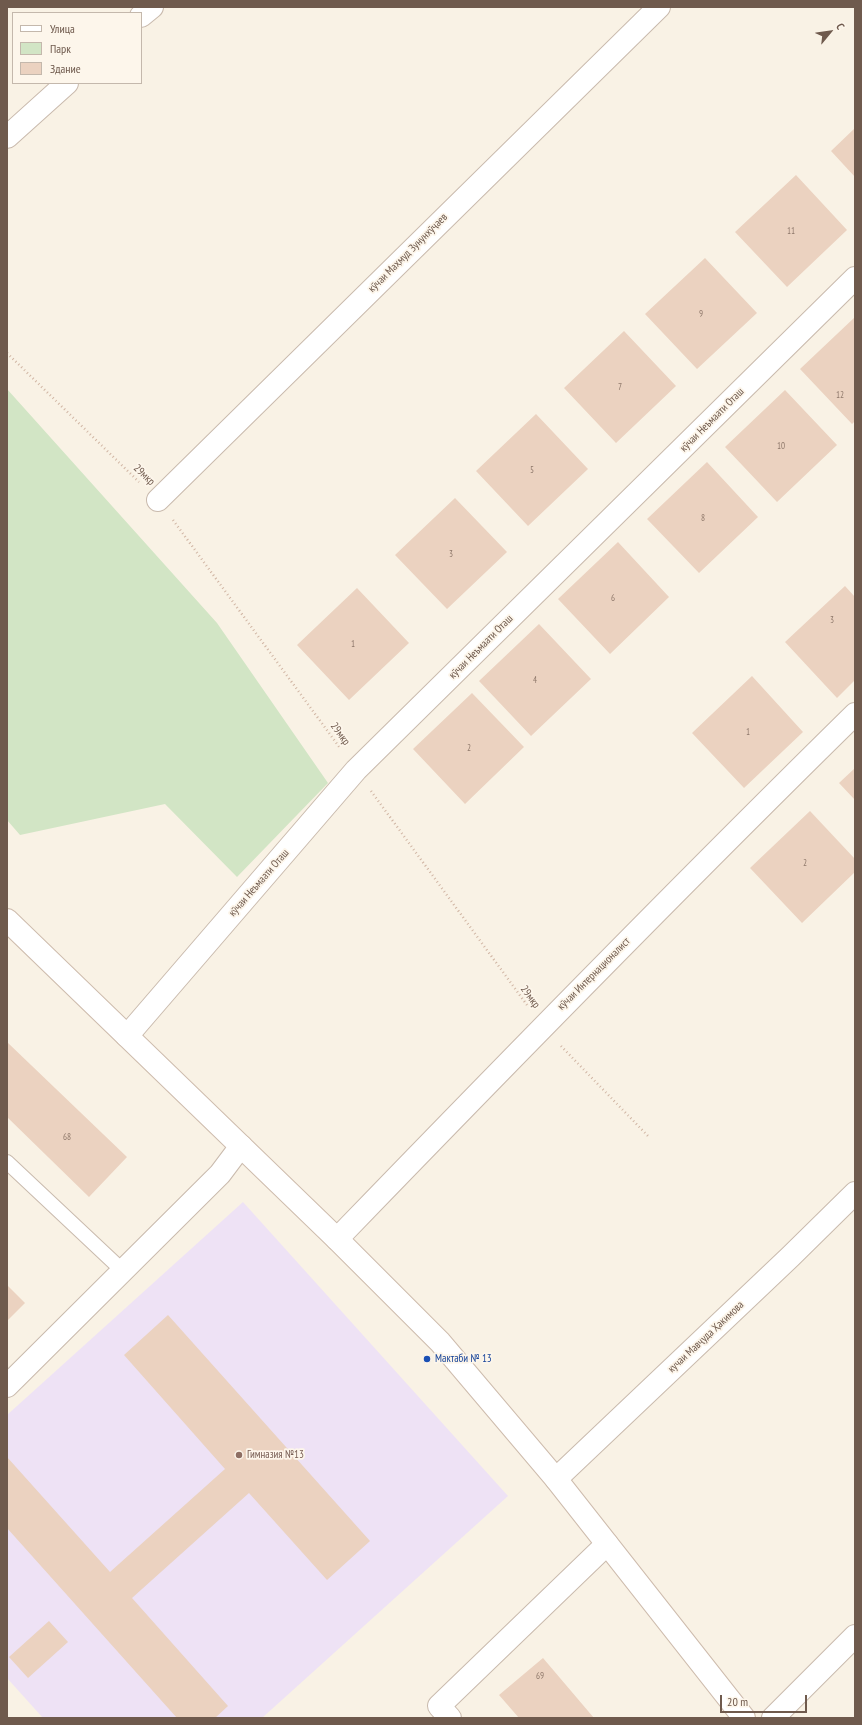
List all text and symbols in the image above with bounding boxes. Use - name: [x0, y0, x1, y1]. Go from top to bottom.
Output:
- legend: [12, 12, 142, 84]
- north arrow: [810, 12, 850, 52]
- text: Улица: [50, 21, 75, 36]
- text: С: [833, 21, 848, 32]
- text: Парк: [50, 41, 71, 56]
- text: Здание: [50, 61, 81, 76]
- street label: кӯчаи Маҳмуд Зунунхӯҷаев: [366, 211, 450, 295]
- house number: 11: [787, 226, 795, 236]
- house number: 9: [699, 309, 703, 319]
- house number: 7: [618, 382, 622, 392]
- street label: кӯчаи Неъмаати Оташ: [677, 385, 747, 455]
- house number: 12: [836, 390, 844, 400]
- house number: 10: [777, 441, 785, 451]
- street label: 29мкр: [131, 462, 157, 488]
- house number: 5: [530, 465, 534, 475]
- house number: 8: [701, 513, 705, 523]
- house number: 3: [449, 549, 453, 559]
- house number: 6: [611, 593, 615, 603]
- street label: кӯчаи Неъмаати Оташ: [446, 612, 516, 682]
- house number: 3: [830, 615, 834, 625]
- house number: 1: [351, 639, 355, 649]
- house number: 4: [533, 675, 537, 685]
- street label: 29мкр: [327, 720, 353, 748]
- house number: 1: [746, 727, 750, 737]
- house number: 2: [467, 743, 471, 753]
- street label: кӯчаи Неъмаати Оташ: [226, 847, 292, 919]
- house number: 2: [803, 858, 807, 868]
- street label: кӯчаи Интернационалист: [555, 935, 633, 1013]
- street label: 29мкр: [517, 983, 543, 1011]
- house number: 68: [63, 1132, 71, 1142]
- street label: кучаи Мавҷуда Ҳакимова: [665, 1298, 747, 1376]
- place label: Мактаби № 13: [435, 1352, 492, 1366]
- marker: Мактаби № 13: [422, 1354, 432, 1364]
- place label: Гимназия №13: [247, 1448, 304, 1462]
- marker: Гимназия №13: [234, 1450, 244, 1460]
- house number: 69: [536, 1671, 544, 1681]
- scale bar: [722, 1687, 809, 1713]
- text: 20 m: [727, 1694, 748, 1709]

